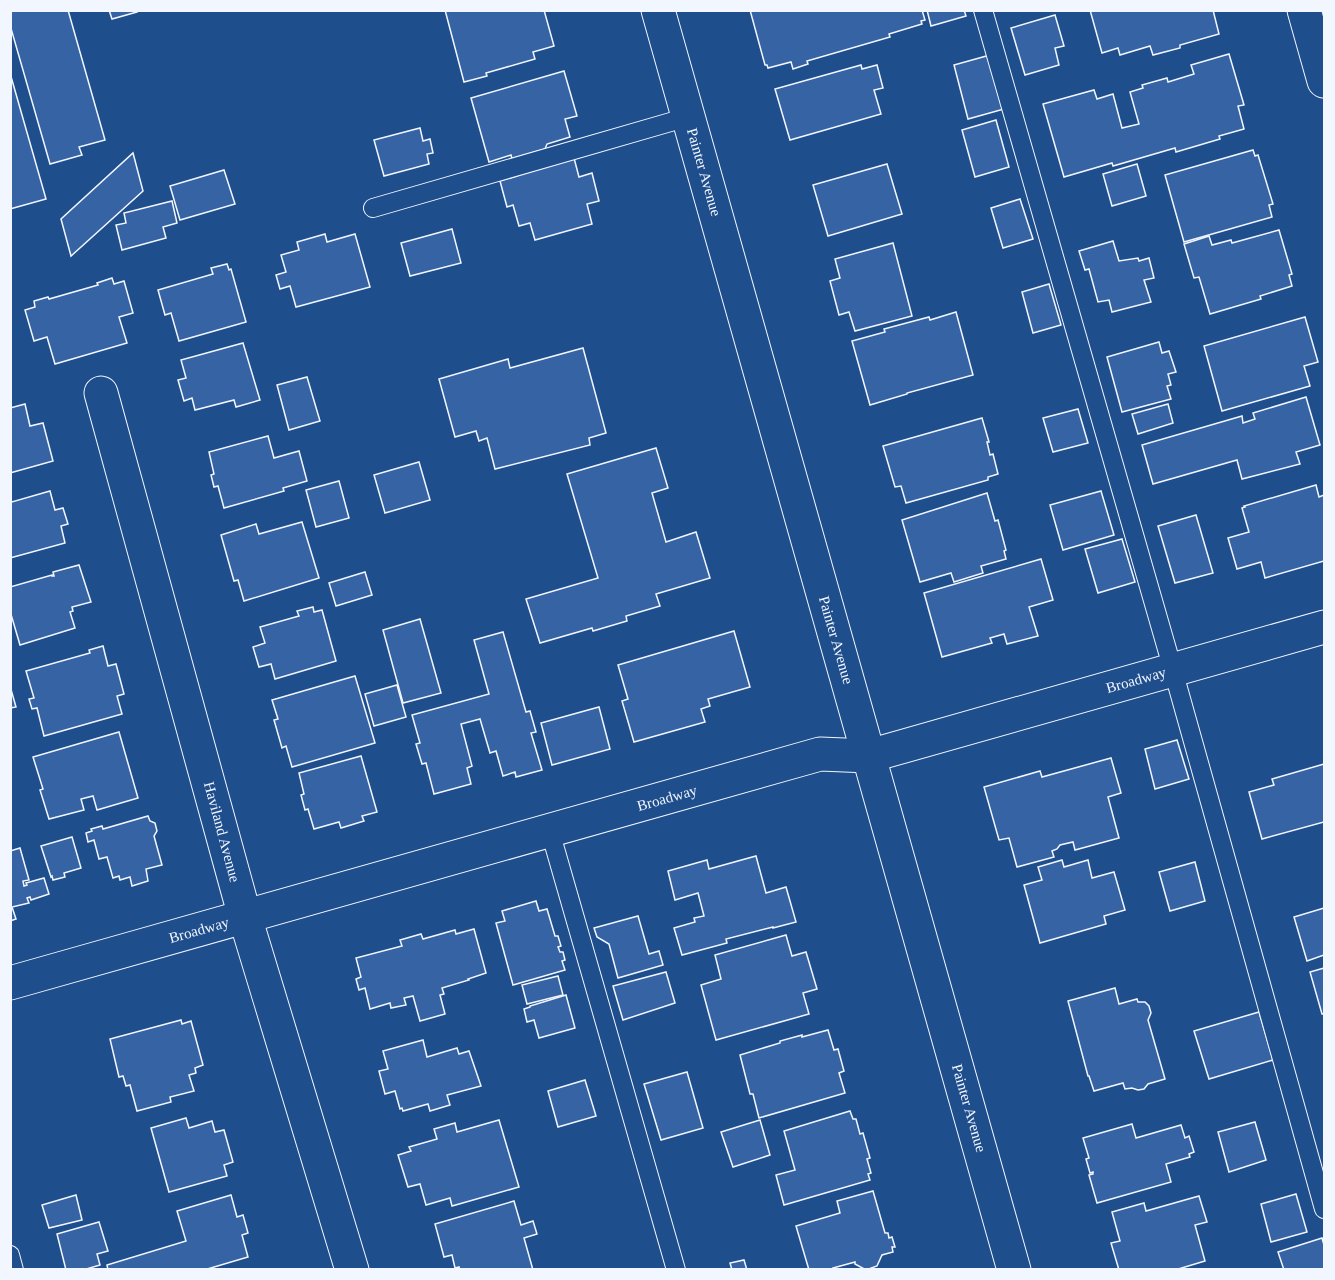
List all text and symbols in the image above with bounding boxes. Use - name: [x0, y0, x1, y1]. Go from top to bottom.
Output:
- street label: Painter Avenue: [684, 126, 724, 218]
- street label: Painter Avenue: [816, 594, 856, 686]
- street label: Broadway: [1104, 664, 1168, 696]
- street label: Haviland Avenue: [201, 780, 243, 884]
- street label: Broadway: [635, 782, 699, 814]
- street label: Broadway: [167, 914, 231, 946]
- street label: Painter Avenue: [949, 1062, 989, 1154]

